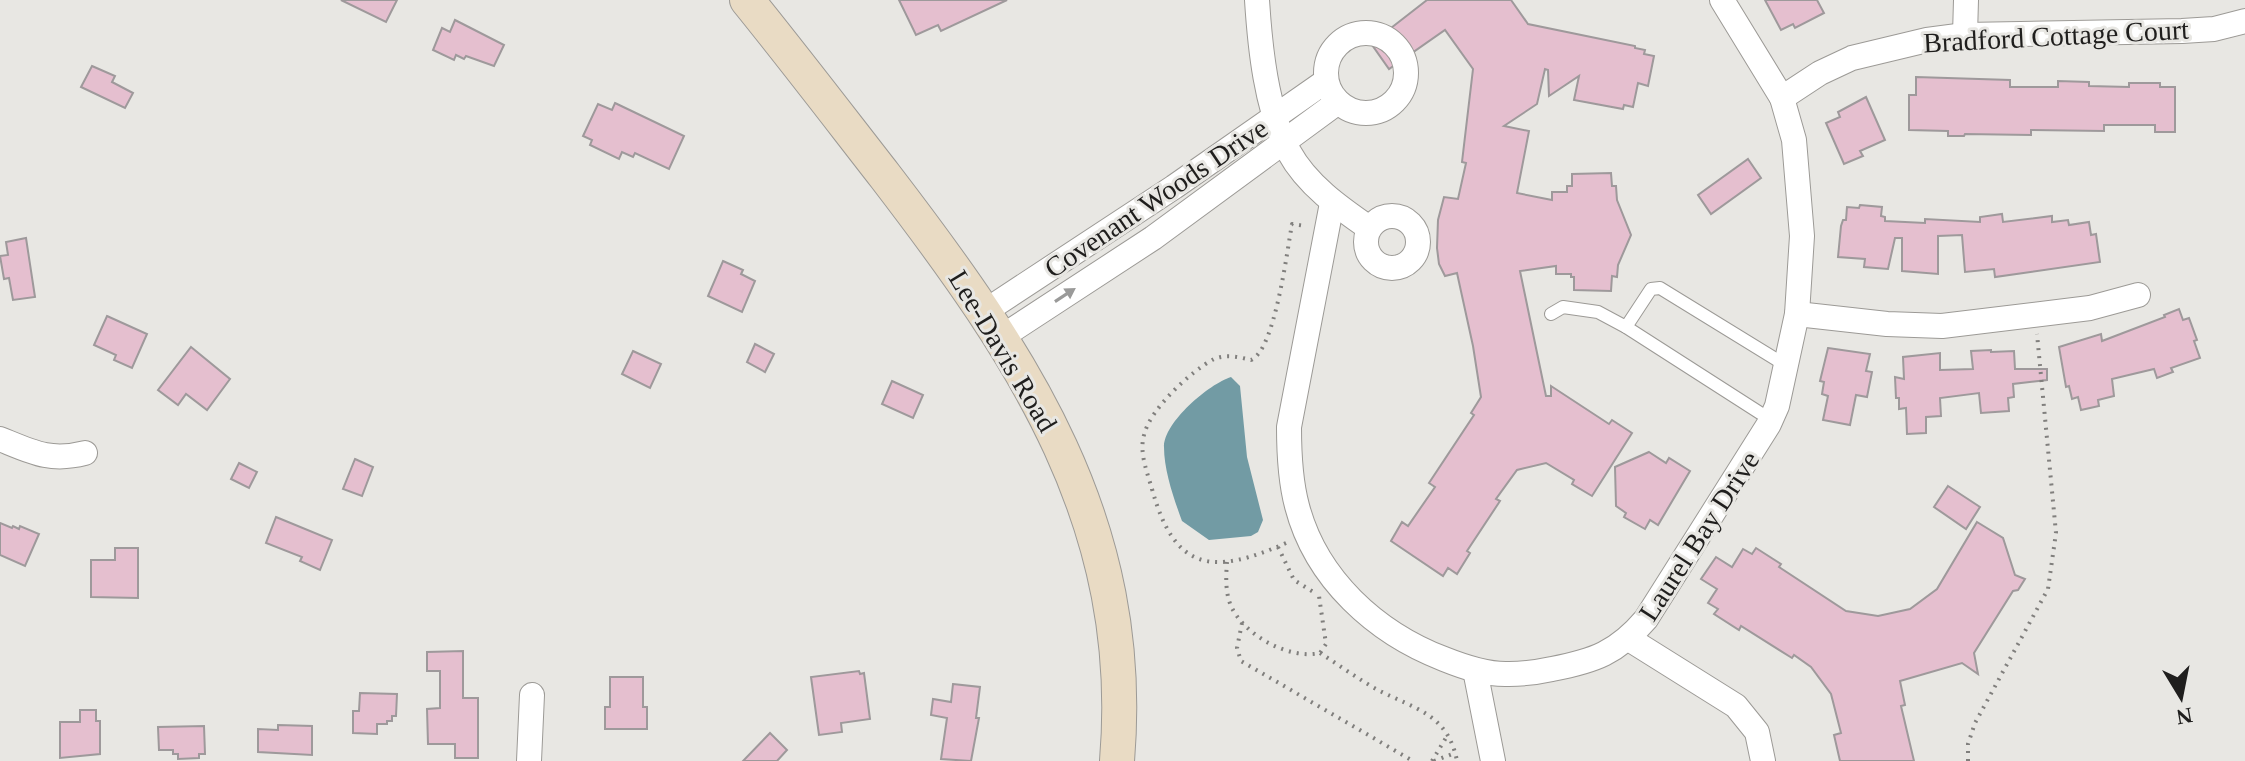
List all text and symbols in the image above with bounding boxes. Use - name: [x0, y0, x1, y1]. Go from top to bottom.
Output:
- street label: Bradford Cottage Court: [1922, 14, 2190, 58]
- street label: Covenant Woods Drive: [1039, 112, 1273, 284]
- street label: Lee-Davis Road: [943, 265, 1063, 437]
- one-way arrow: [1055, 288, 1076, 303]
- street label: Laurel Bay Drive: [1633, 445, 1765, 627]
- north arrow: [2141, 657, 2221, 737]
- text: N: [2174, 703, 2194, 730]

